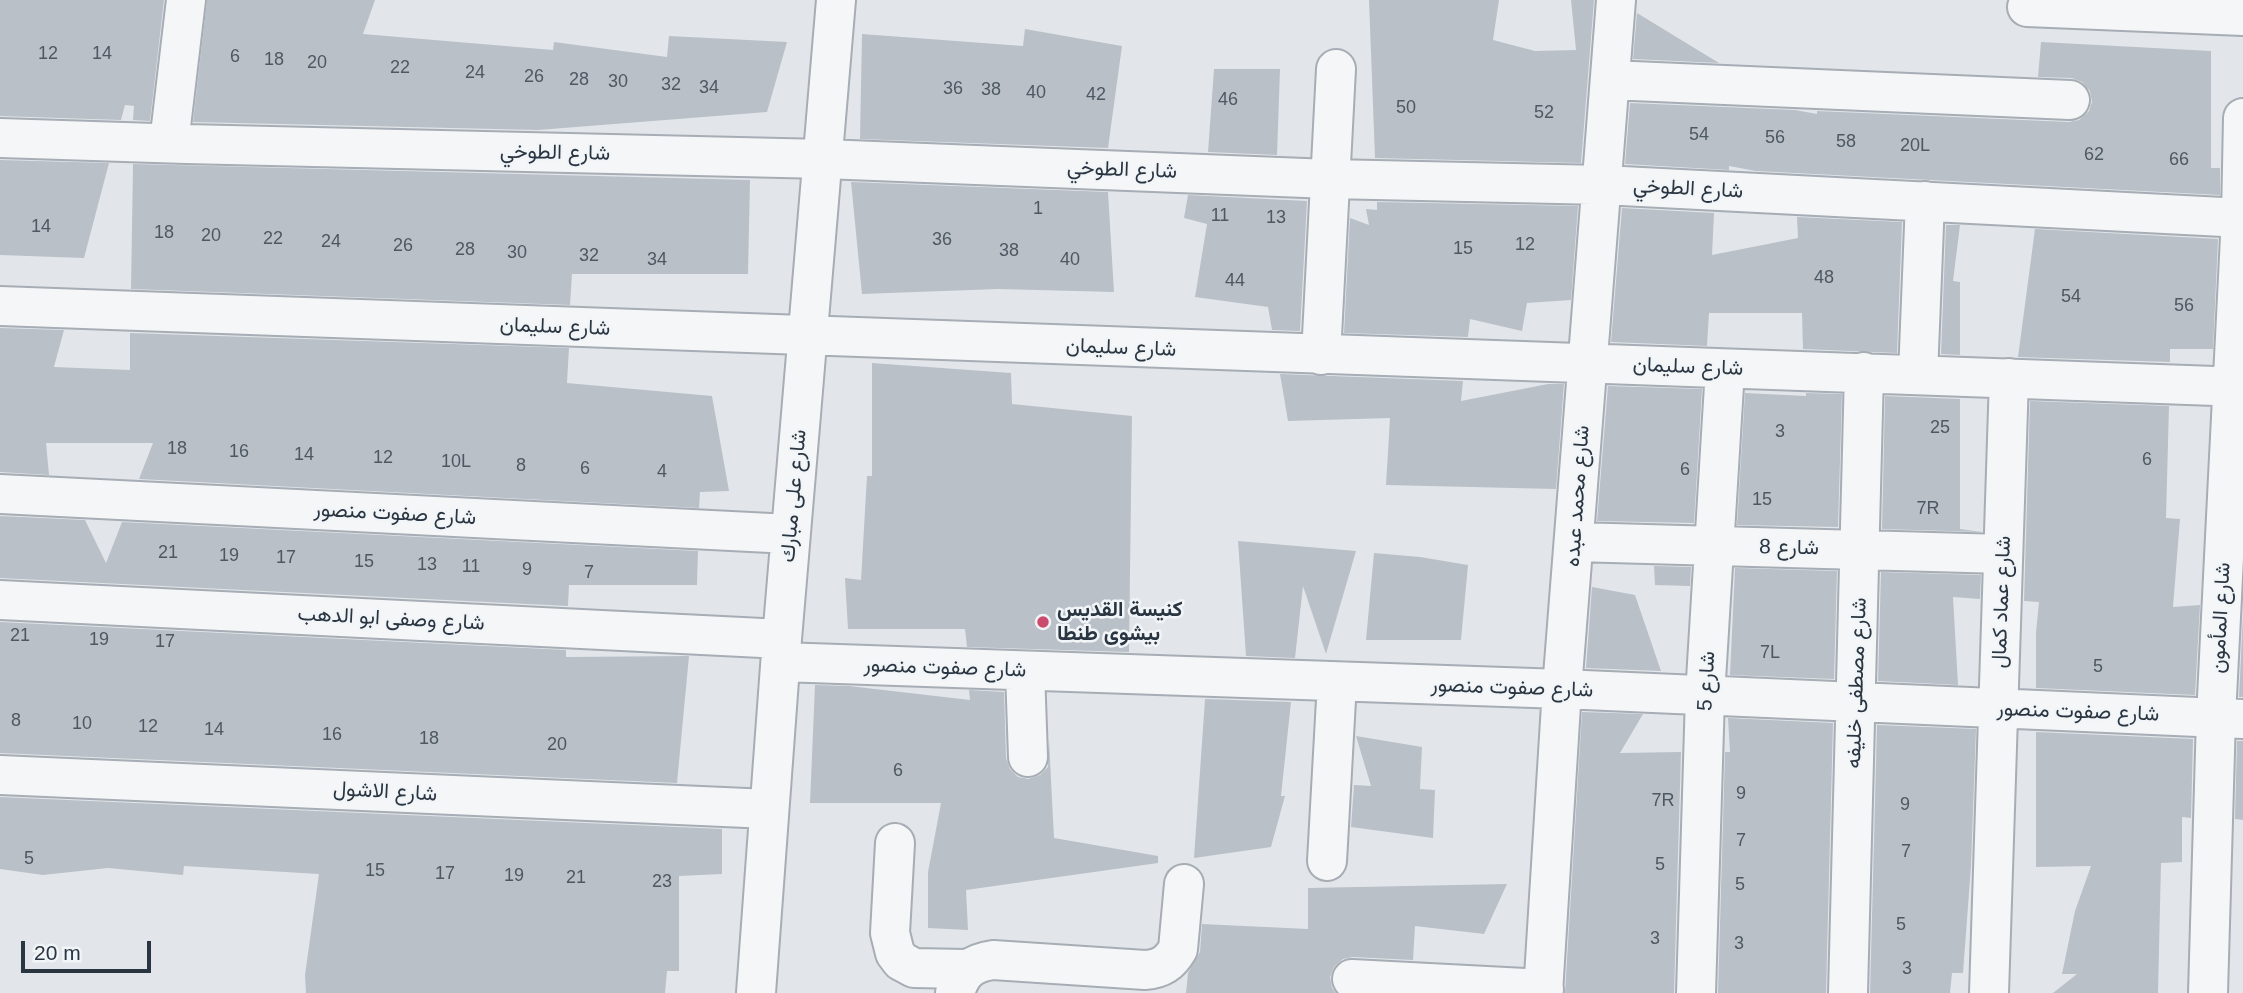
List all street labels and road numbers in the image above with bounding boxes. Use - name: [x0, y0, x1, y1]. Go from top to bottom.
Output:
- street label: شارع الطوخي: [500, 139, 610, 167]
- street label: شارع الطوخي: [1066, 155, 1178, 185]
- street label: شارع الطوخي: [1632, 174, 1744, 204]
- street label: شارع سليمان: [499, 312, 611, 342]
- street label: شارع سليمان: [1065, 333, 1177, 363]
- street label: شارع سليمان: [1632, 352, 1744, 382]
- street label: شارع محمد عبده: [1560, 424, 1596, 568]
- street label: شارع على مبارك: [776, 428, 812, 564]
- street label: شارع صفوت منصور: [313, 497, 477, 531]
- street label: شارع 8: [1759, 535, 1819, 561]
- street label: شارع عماد كمال: [1987, 535, 2017, 669]
- street label: شارع المأمون: [2206, 562, 2236, 674]
- street label: شارع مصطفى خليفه: [1841, 597, 1873, 769]
- street label: شارع وصفى ابو الدهب: [297, 602, 485, 636]
- street label: شارع 5: [1693, 651, 1721, 711]
- street label: شارع صفوت منصور: [863, 653, 1027, 683]
- street label: شارع صفوت منصور: [1430, 673, 1594, 703]
- street label: شارع صفوت منصور: [1996, 697, 2160, 727]
- street label: شارع الاشول: [332, 777, 438, 807]

